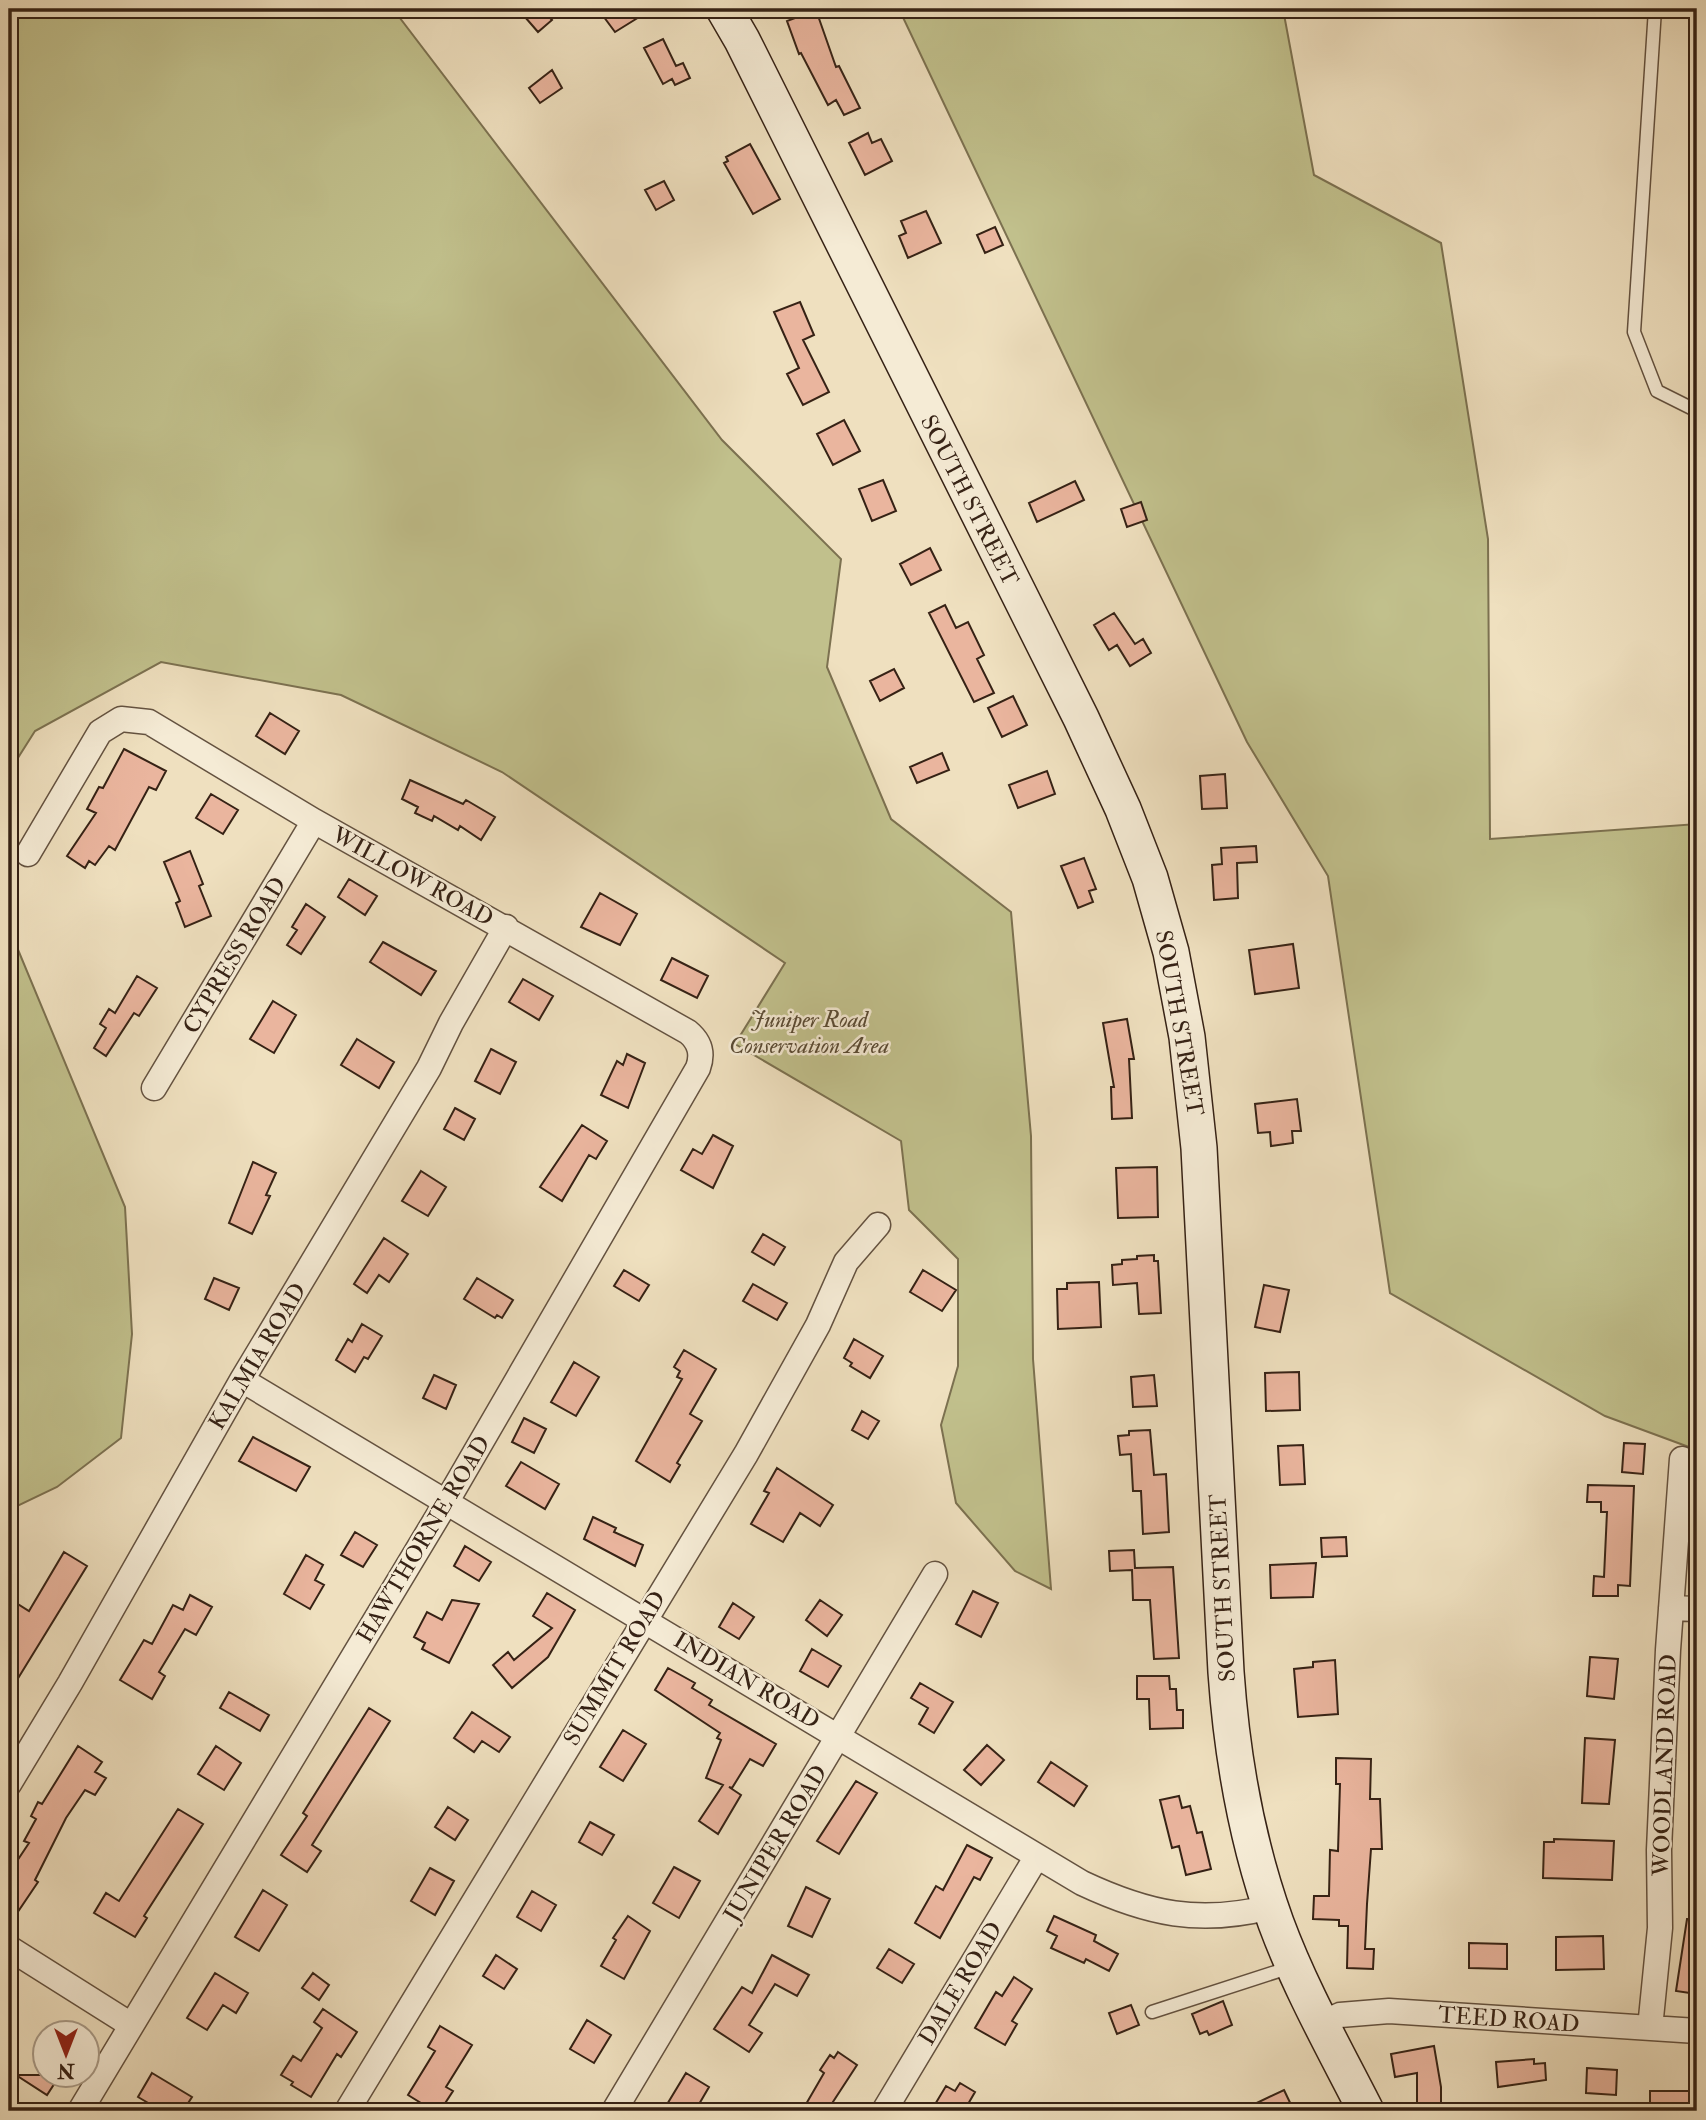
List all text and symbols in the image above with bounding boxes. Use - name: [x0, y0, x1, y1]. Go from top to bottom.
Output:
- street label: SOUTH STREET: [914, 410, 1025, 591]
- street label: WILLOW ROAD: [326, 820, 499, 933]
- street label: CYPRESS ROAD: [176, 872, 293, 1039]
- street label: SOUTH STREET: [1149, 928, 1210, 1118]
- park label: Juniper Road Conservation Area: [729, 1005, 889, 1060]
- street label: KALMIA ROAD: [202, 1278, 313, 1435]
- street label: HAWTHORNE ROAD: [350, 1430, 497, 1648]
- street label: SOUTH STREET: [1203, 1493, 1242, 1683]
- street label: SUMMIT ROAD: [557, 1586, 672, 1751]
- street label: INDIAN ROAD: [668, 1625, 825, 1735]
- street label: WOODLAND ROAD: [1646, 1653, 1683, 1878]
- street label: JUNIPER ROAD: [717, 1760, 834, 1928]
- street label: DALE ROAD: [912, 1916, 1009, 2050]
- street label: TEED ROAD: [1437, 2000, 1581, 2039]
- north arrow: [32, 2018, 102, 2088]
- text: N: [57, 2058, 76, 2082]

